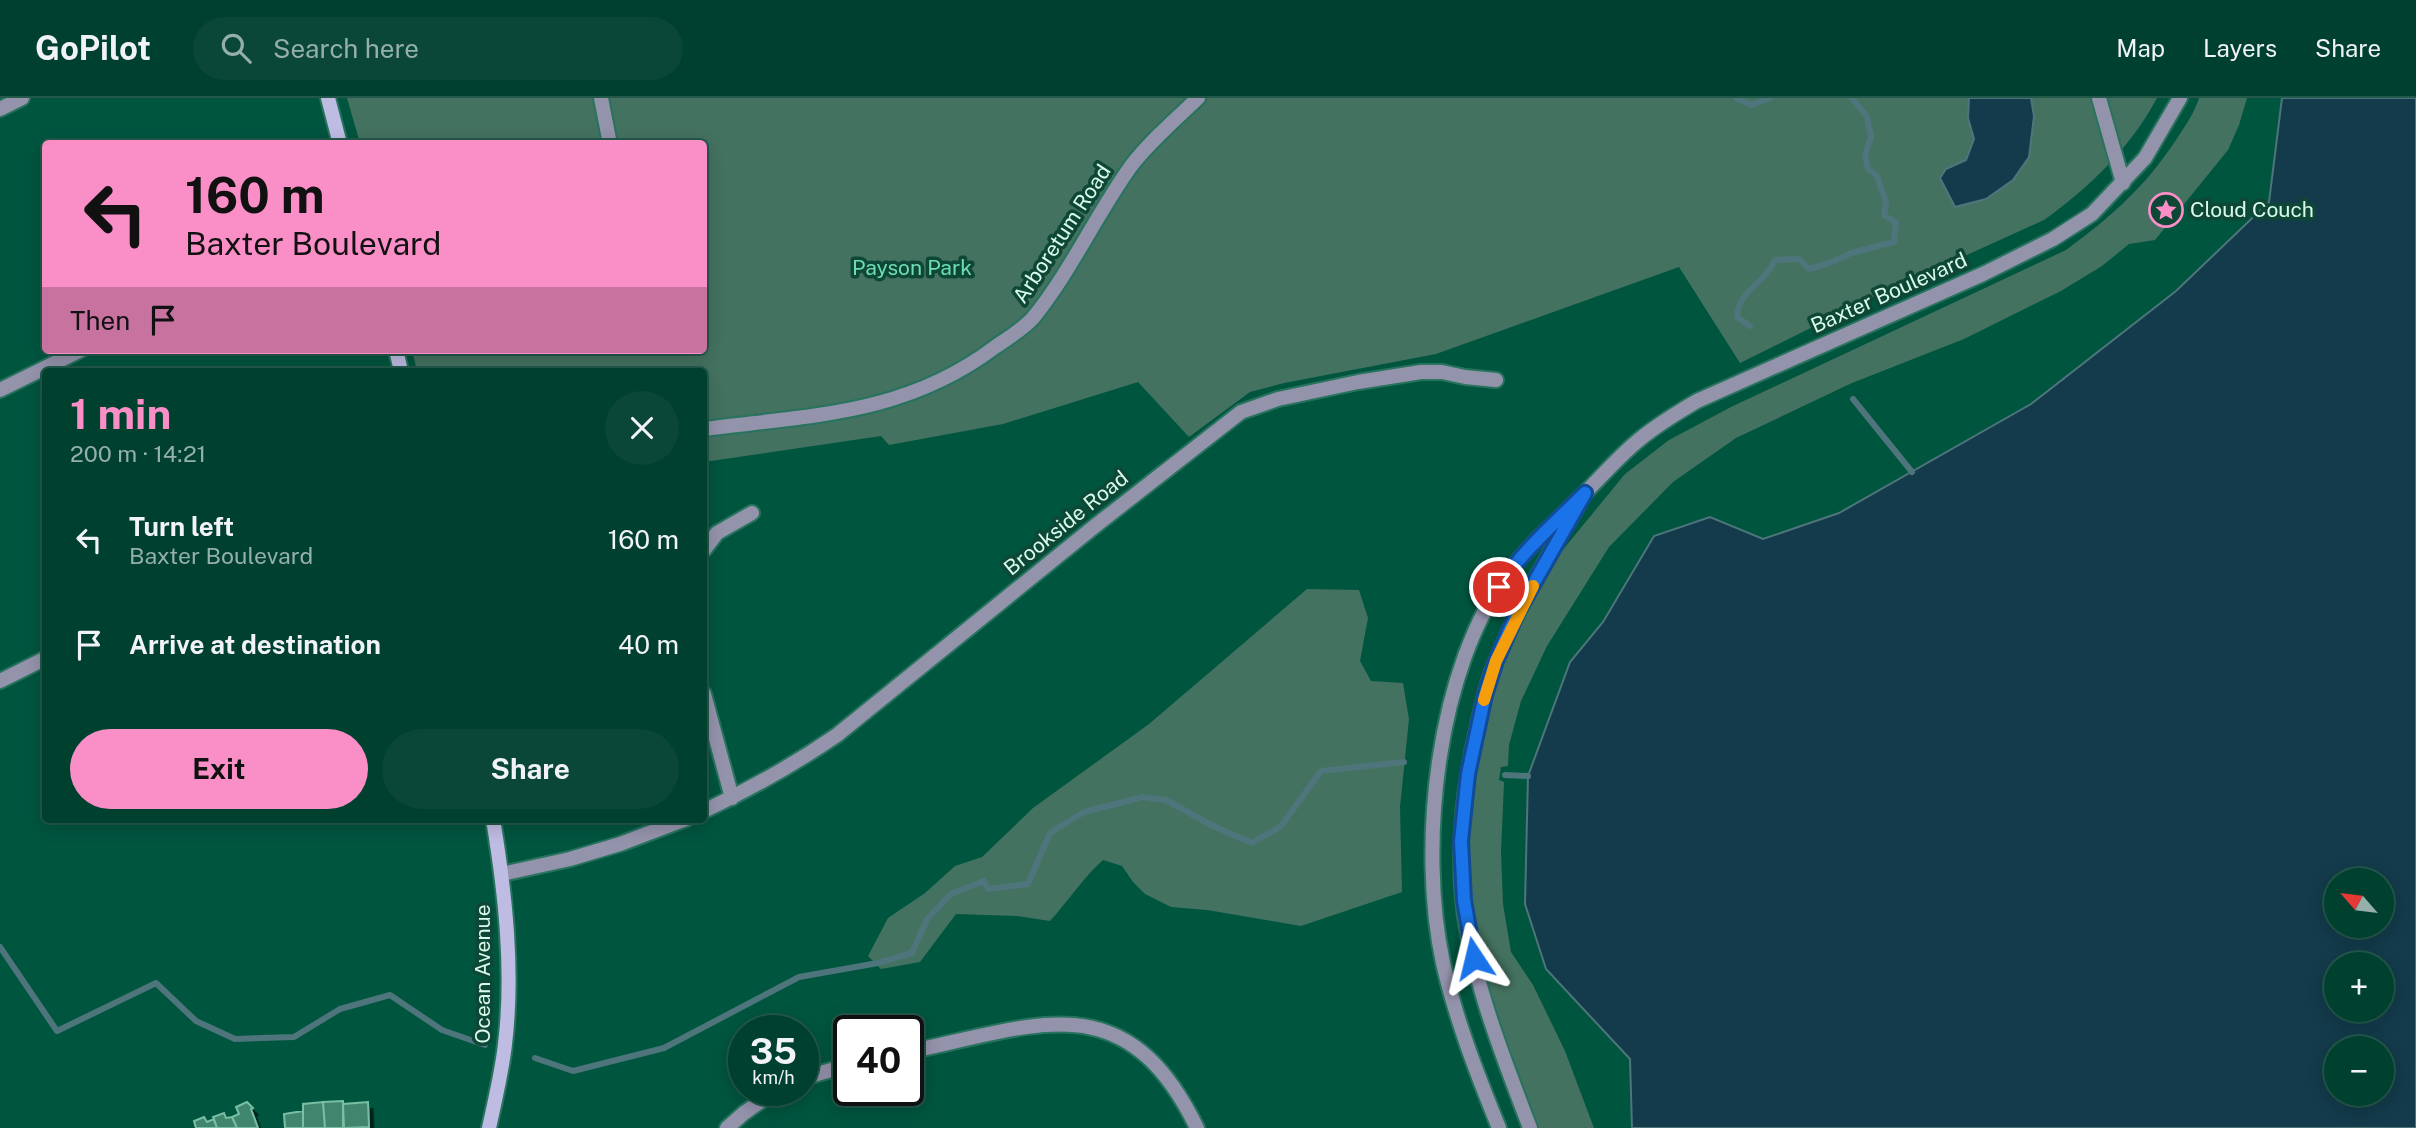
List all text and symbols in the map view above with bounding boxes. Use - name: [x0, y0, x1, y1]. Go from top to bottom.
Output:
- search box: [193, 17, 683, 80]
- text: GoPilot: [35, 29, 151, 67]
- icon: search: [217, 29, 255, 67]
- text: Search here: [273, 33, 419, 64]
- text: Map: [2116, 34, 2165, 62]
- text: Layers: [2203, 34, 2277, 62]
- text: Share: [2315, 34, 2381, 62]
- street label: Arboretum Road: [1007, 160, 1116, 308]
- text: 160 m: [185, 166, 325, 224]
- icon: left: [70, 168, 161, 259]
- place icon: Cloud Couch: [2147, 191, 2185, 229]
- place label: Cloud Couch: [2190, 197, 2314, 222]
- text: Baxter Boulevard: [185, 225, 441, 262]
- street label: Baxter Boulevard: [1807, 247, 1971, 338]
- park label: Payson Park: [852, 255, 972, 280]
- icon: arrive: [144, 301, 182, 339]
- text: Then: [70, 305, 130, 336]
- text: 1 min: [70, 389, 171, 438]
- button: close: [605, 391, 679, 465]
- text: 200 m · 14:21: [70, 440, 206, 467]
- street label: Brookside Road: [999, 465, 1133, 580]
- text: Turn left: [129, 511, 234, 542]
- icon: left: [70, 521, 108, 559]
- text: 160 m: [608, 524, 679, 555]
- text: Baxter Boulevard: [129, 542, 313, 569]
- pin: [1469, 557, 1529, 617]
- icon: arrive: [1480, 568, 1518, 606]
- icon: arrive: [70, 626, 108, 664]
- text: Arrive at destination: [129, 629, 381, 660]
- text: 40 m: [618, 629, 679, 660]
- button: Exit: [70, 729, 368, 809]
- button: Share: [382, 729, 679, 809]
- north arrow: [2324, 868, 2394, 938]
- map controls: [2324, 868, 2394, 1106]
- street label: Ocean Avenue: [470, 904, 495, 1044]
- position arrow: [1437, 921, 1511, 995]
- button: +: [2324, 952, 2394, 1022]
- speed limit sign: 40: [833, 1015, 924, 1106]
- text: 35: [750, 1031, 797, 1072]
- button: −: [2324, 1036, 2394, 1106]
- text: km/h: [752, 1067, 795, 1088]

